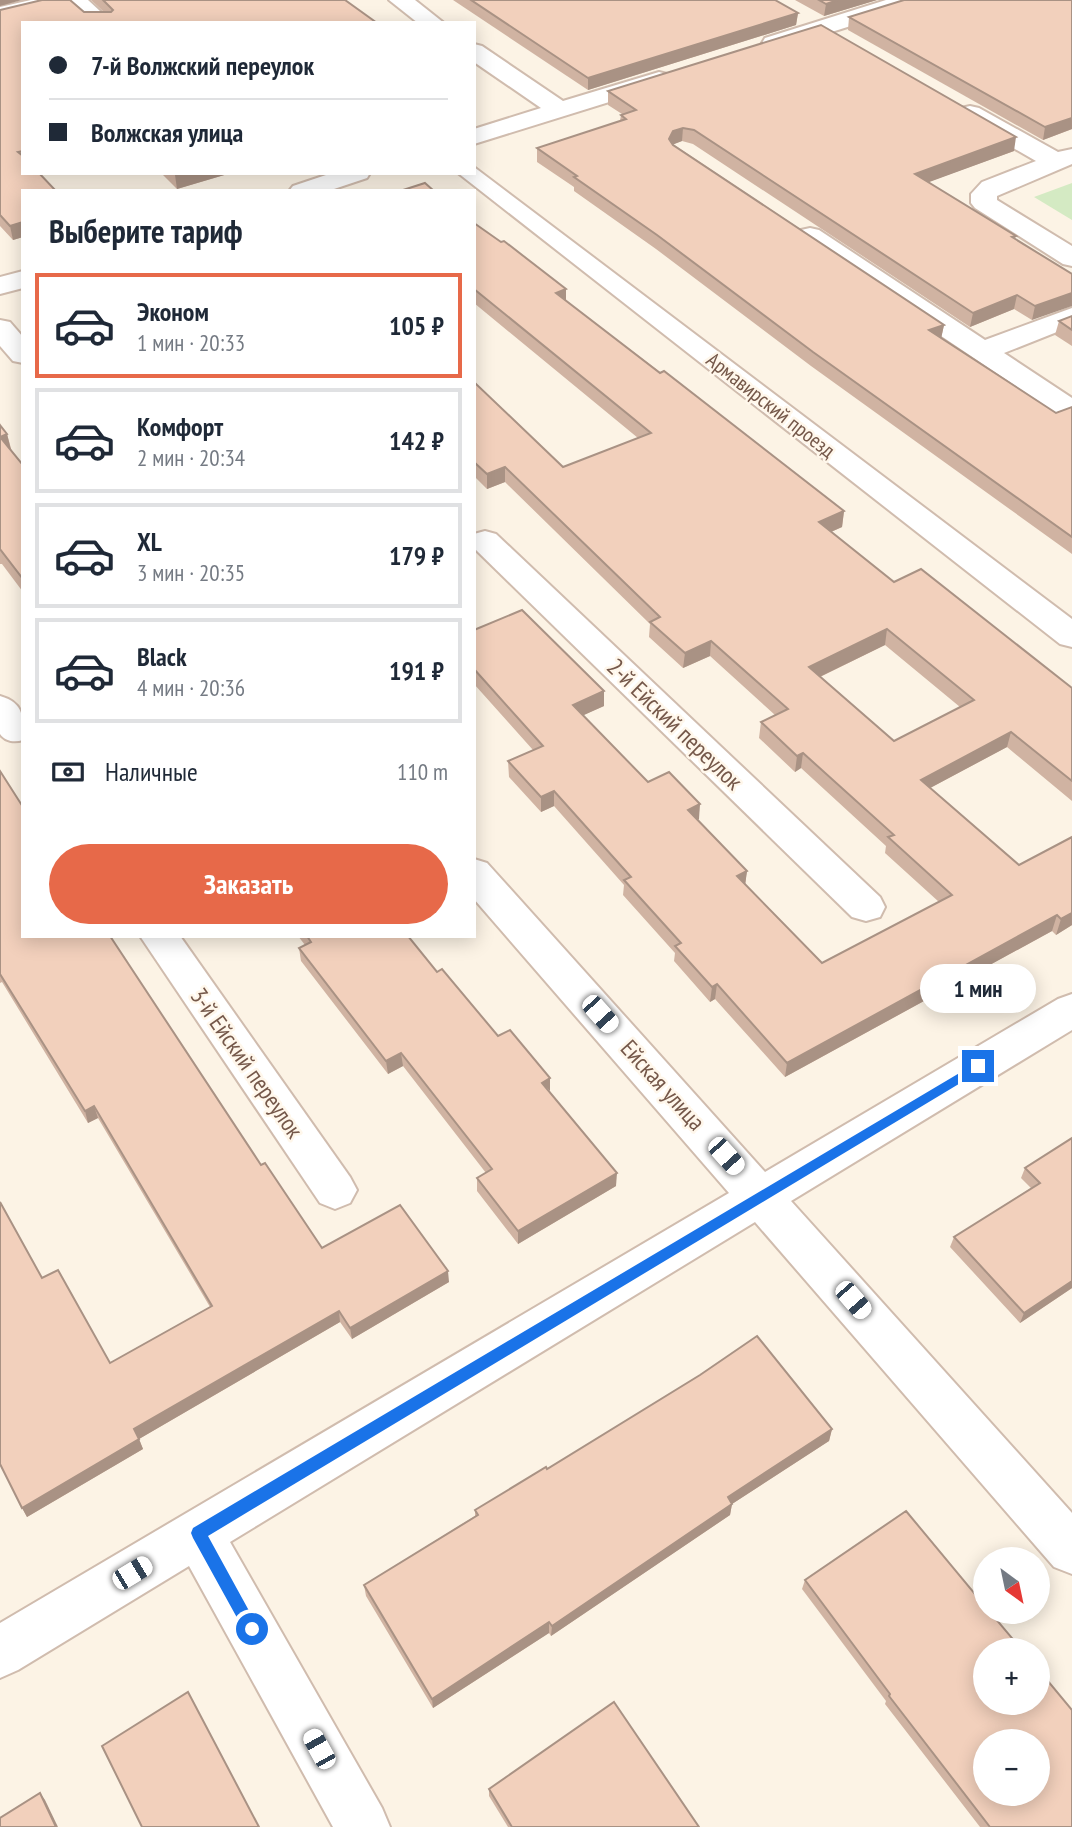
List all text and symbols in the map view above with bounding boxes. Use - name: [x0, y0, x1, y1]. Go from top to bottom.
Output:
- text: 7-й Волжский переулок: [91, 49, 314, 82]
- text: Волжская улица: [91, 116, 243, 149]
- text: Выберите тариф: [49, 210, 243, 252]
- icon: car: [53, 294, 116, 357]
- text: Эконом: [137, 295, 209, 328]
- text: 105 ₽: [389, 309, 444, 342]
- text: 1 мин · 20:33: [137, 328, 245, 357]
- street label: Армавирский проезд: [701, 346, 841, 464]
- icon: car: [53, 409, 116, 472]
- text: Комфорт: [137, 410, 223, 443]
- text: 142 ₽: [389, 424, 444, 457]
- text: 2 мин · 20:34: [137, 443, 245, 472]
- icon: car: [53, 524, 116, 587]
- text: XL: [137, 525, 162, 558]
- text: 179 ₽: [389, 539, 444, 572]
- text: 3 мин · 20:35: [137, 558, 245, 587]
- icon: car: [53, 639, 116, 702]
- text: Black: [137, 640, 187, 673]
- street label: 2-й Ейский переулок: [601, 652, 750, 797]
- text: 191 ₽: [389, 654, 444, 687]
- text: 4 мин · 20:36: [137, 673, 245, 702]
- icon: cash: [49, 753, 87, 791]
- text: Наличные: [105, 755, 198, 788]
- text: 110 m: [397, 757, 448, 786]
- button: Заказать: [49, 844, 448, 924]
- callout: 1 мин: [920, 964, 1036, 1014]
- text: 1 мин: [953, 974, 1003, 1003]
- street label: 3-й Ейский переулок: [184, 982, 311, 1145]
- car: [579, 991, 622, 1037]
- street label: Ейская улица: [614, 1033, 712, 1137]
- route end: [962, 1050, 994, 1082]
- car: [705, 1133, 748, 1179]
- car: [832, 1277, 875, 1323]
- north arrow: [973, 1547, 1050, 1624]
- map controls: [973, 1547, 1050, 1806]
- car: [109, 1553, 156, 1593]
- route start: [236, 1613, 268, 1645]
- button: +: [973, 1638, 1050, 1715]
- car: [300, 1726, 339, 1772]
- button: −: [973, 1729, 1050, 1806]

